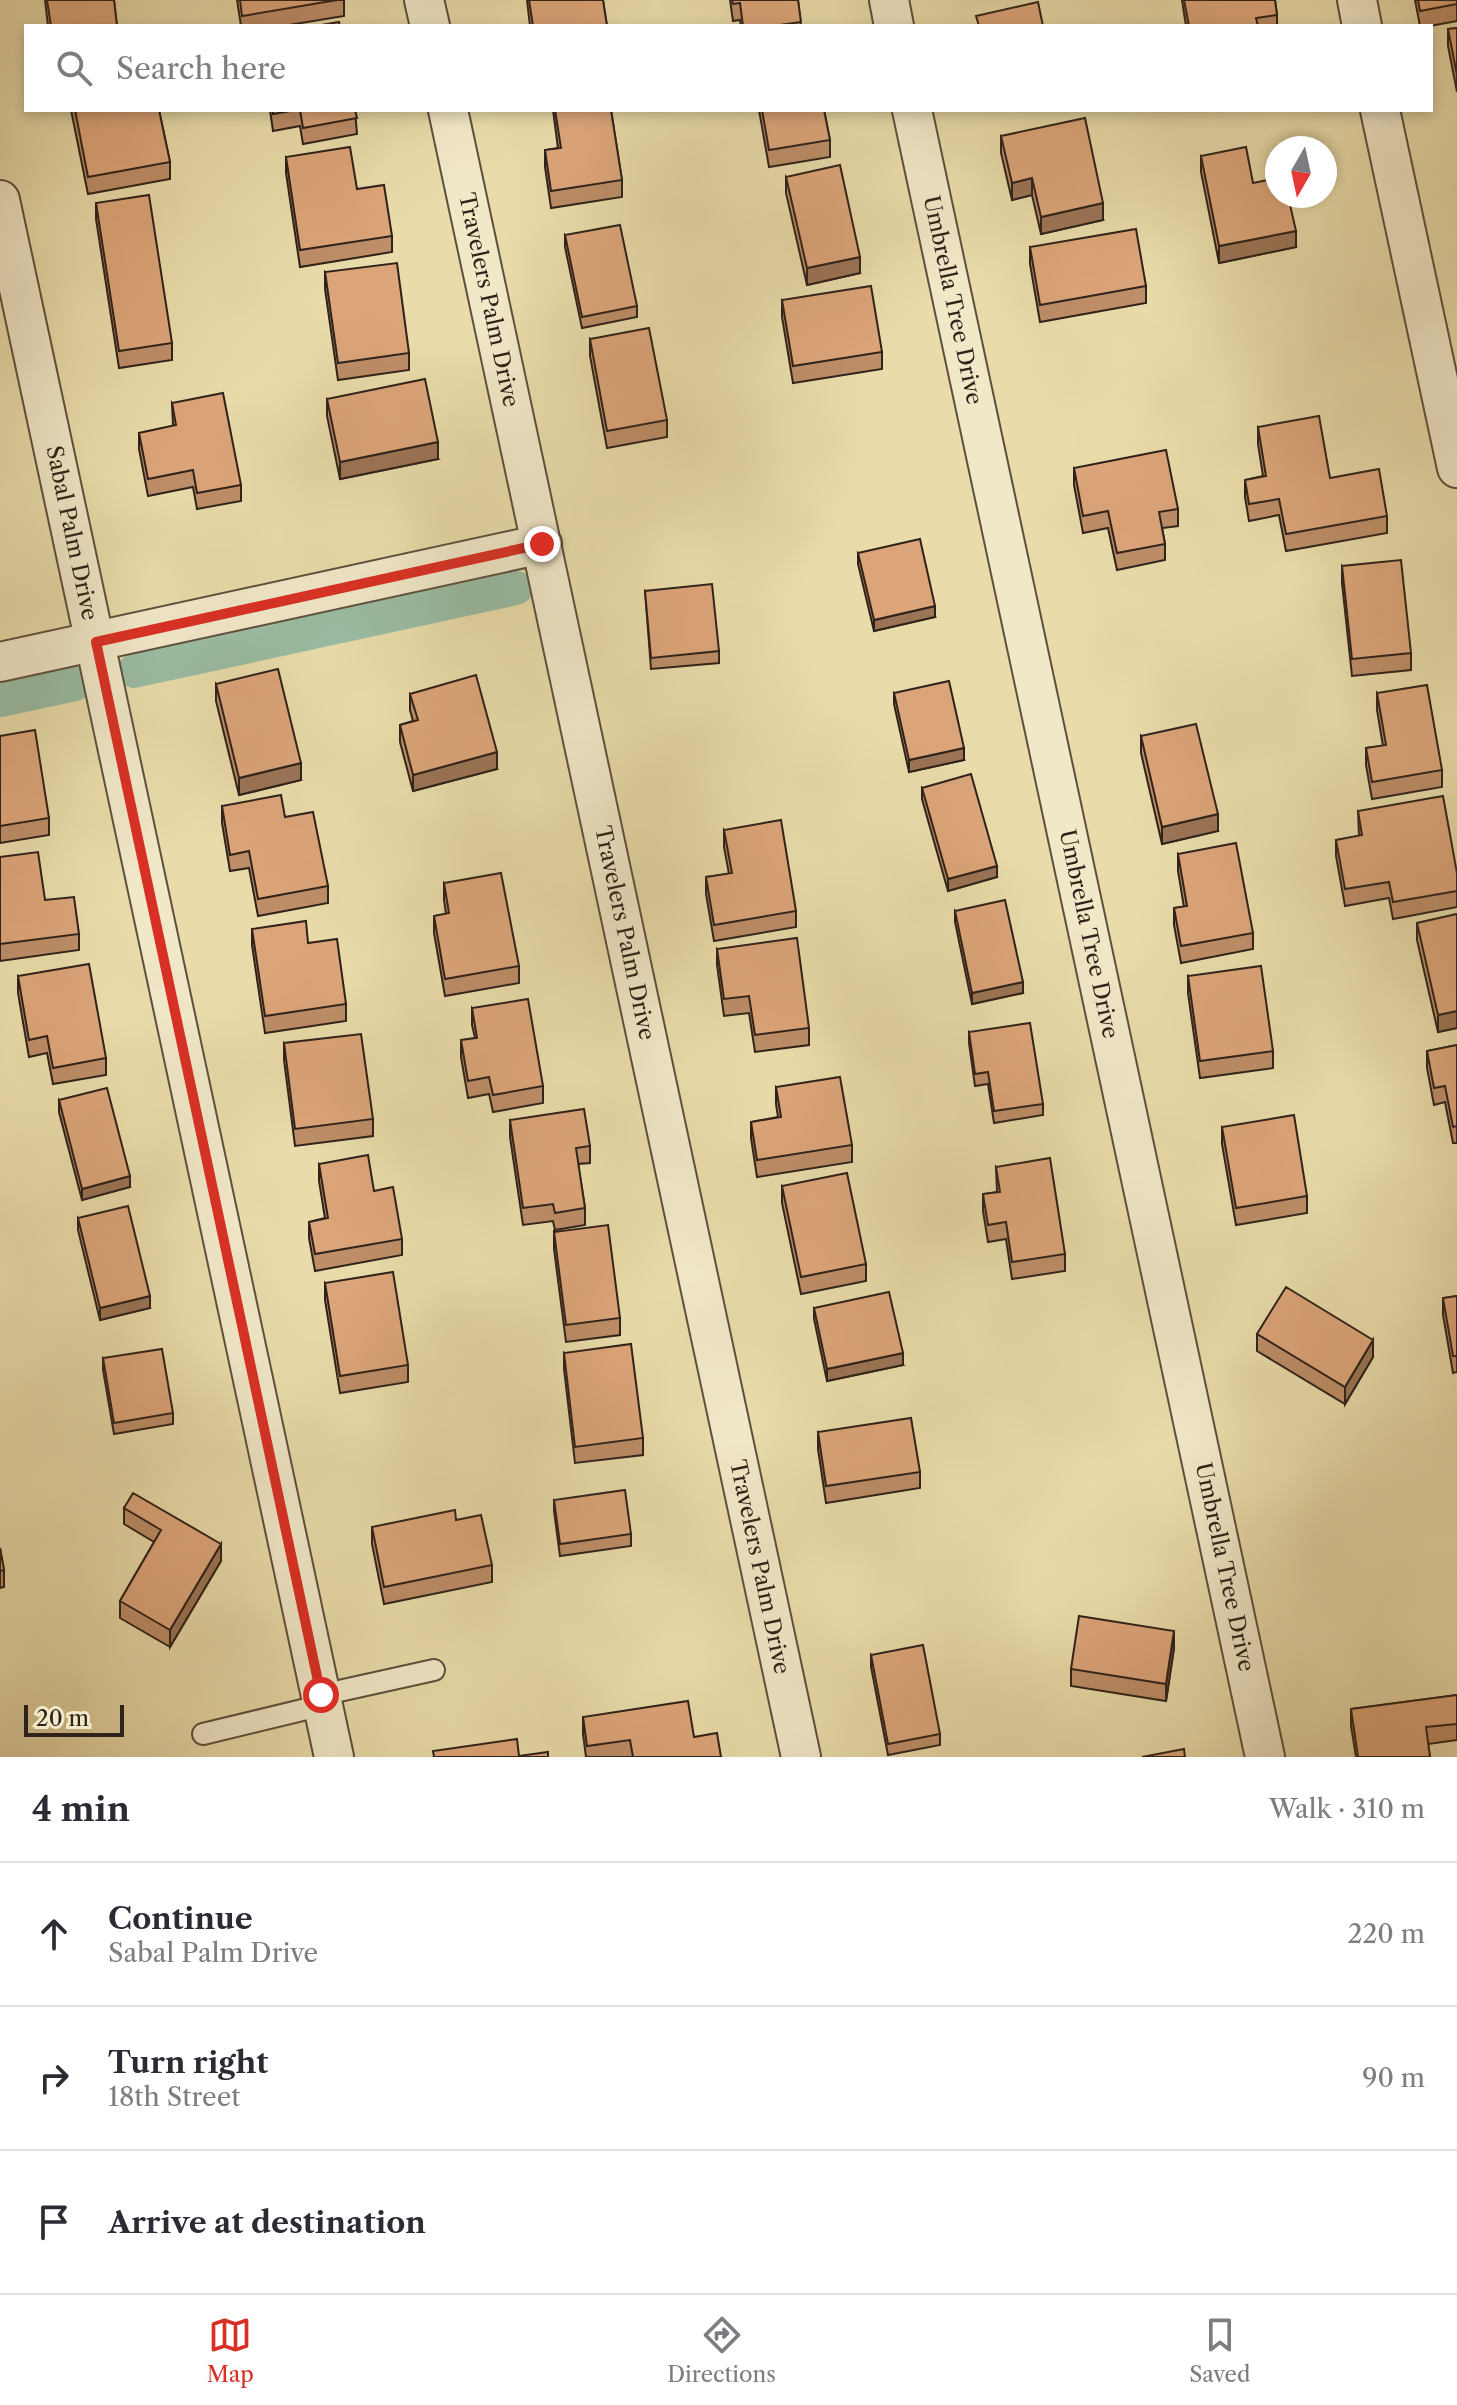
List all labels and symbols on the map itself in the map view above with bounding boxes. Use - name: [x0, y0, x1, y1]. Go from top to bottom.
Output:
- north arrow: [1265, 136, 1337, 208]
- street label: Travelers Palm Drive: [453, 190, 525, 410]
- street label: Umbrella Tree Drive: [918, 193, 988, 407]
- street label: Sabal Palm Drive: [40, 443, 104, 623]
- route end: [524, 526, 560, 562]
- street label: Travelers Palm Drive: [589, 823, 661, 1043]
- street label: Umbrella Tree Drive: [1054, 827, 1124, 1041]
- street label: Travelers Palm Drive: [724, 1457, 796, 1677]
- street label: Umbrella Tree Drive: [1190, 1460, 1260, 1674]
- route start: [303, 1677, 339, 1713]
- scale bar: [24, 1701, 124, 1737]

